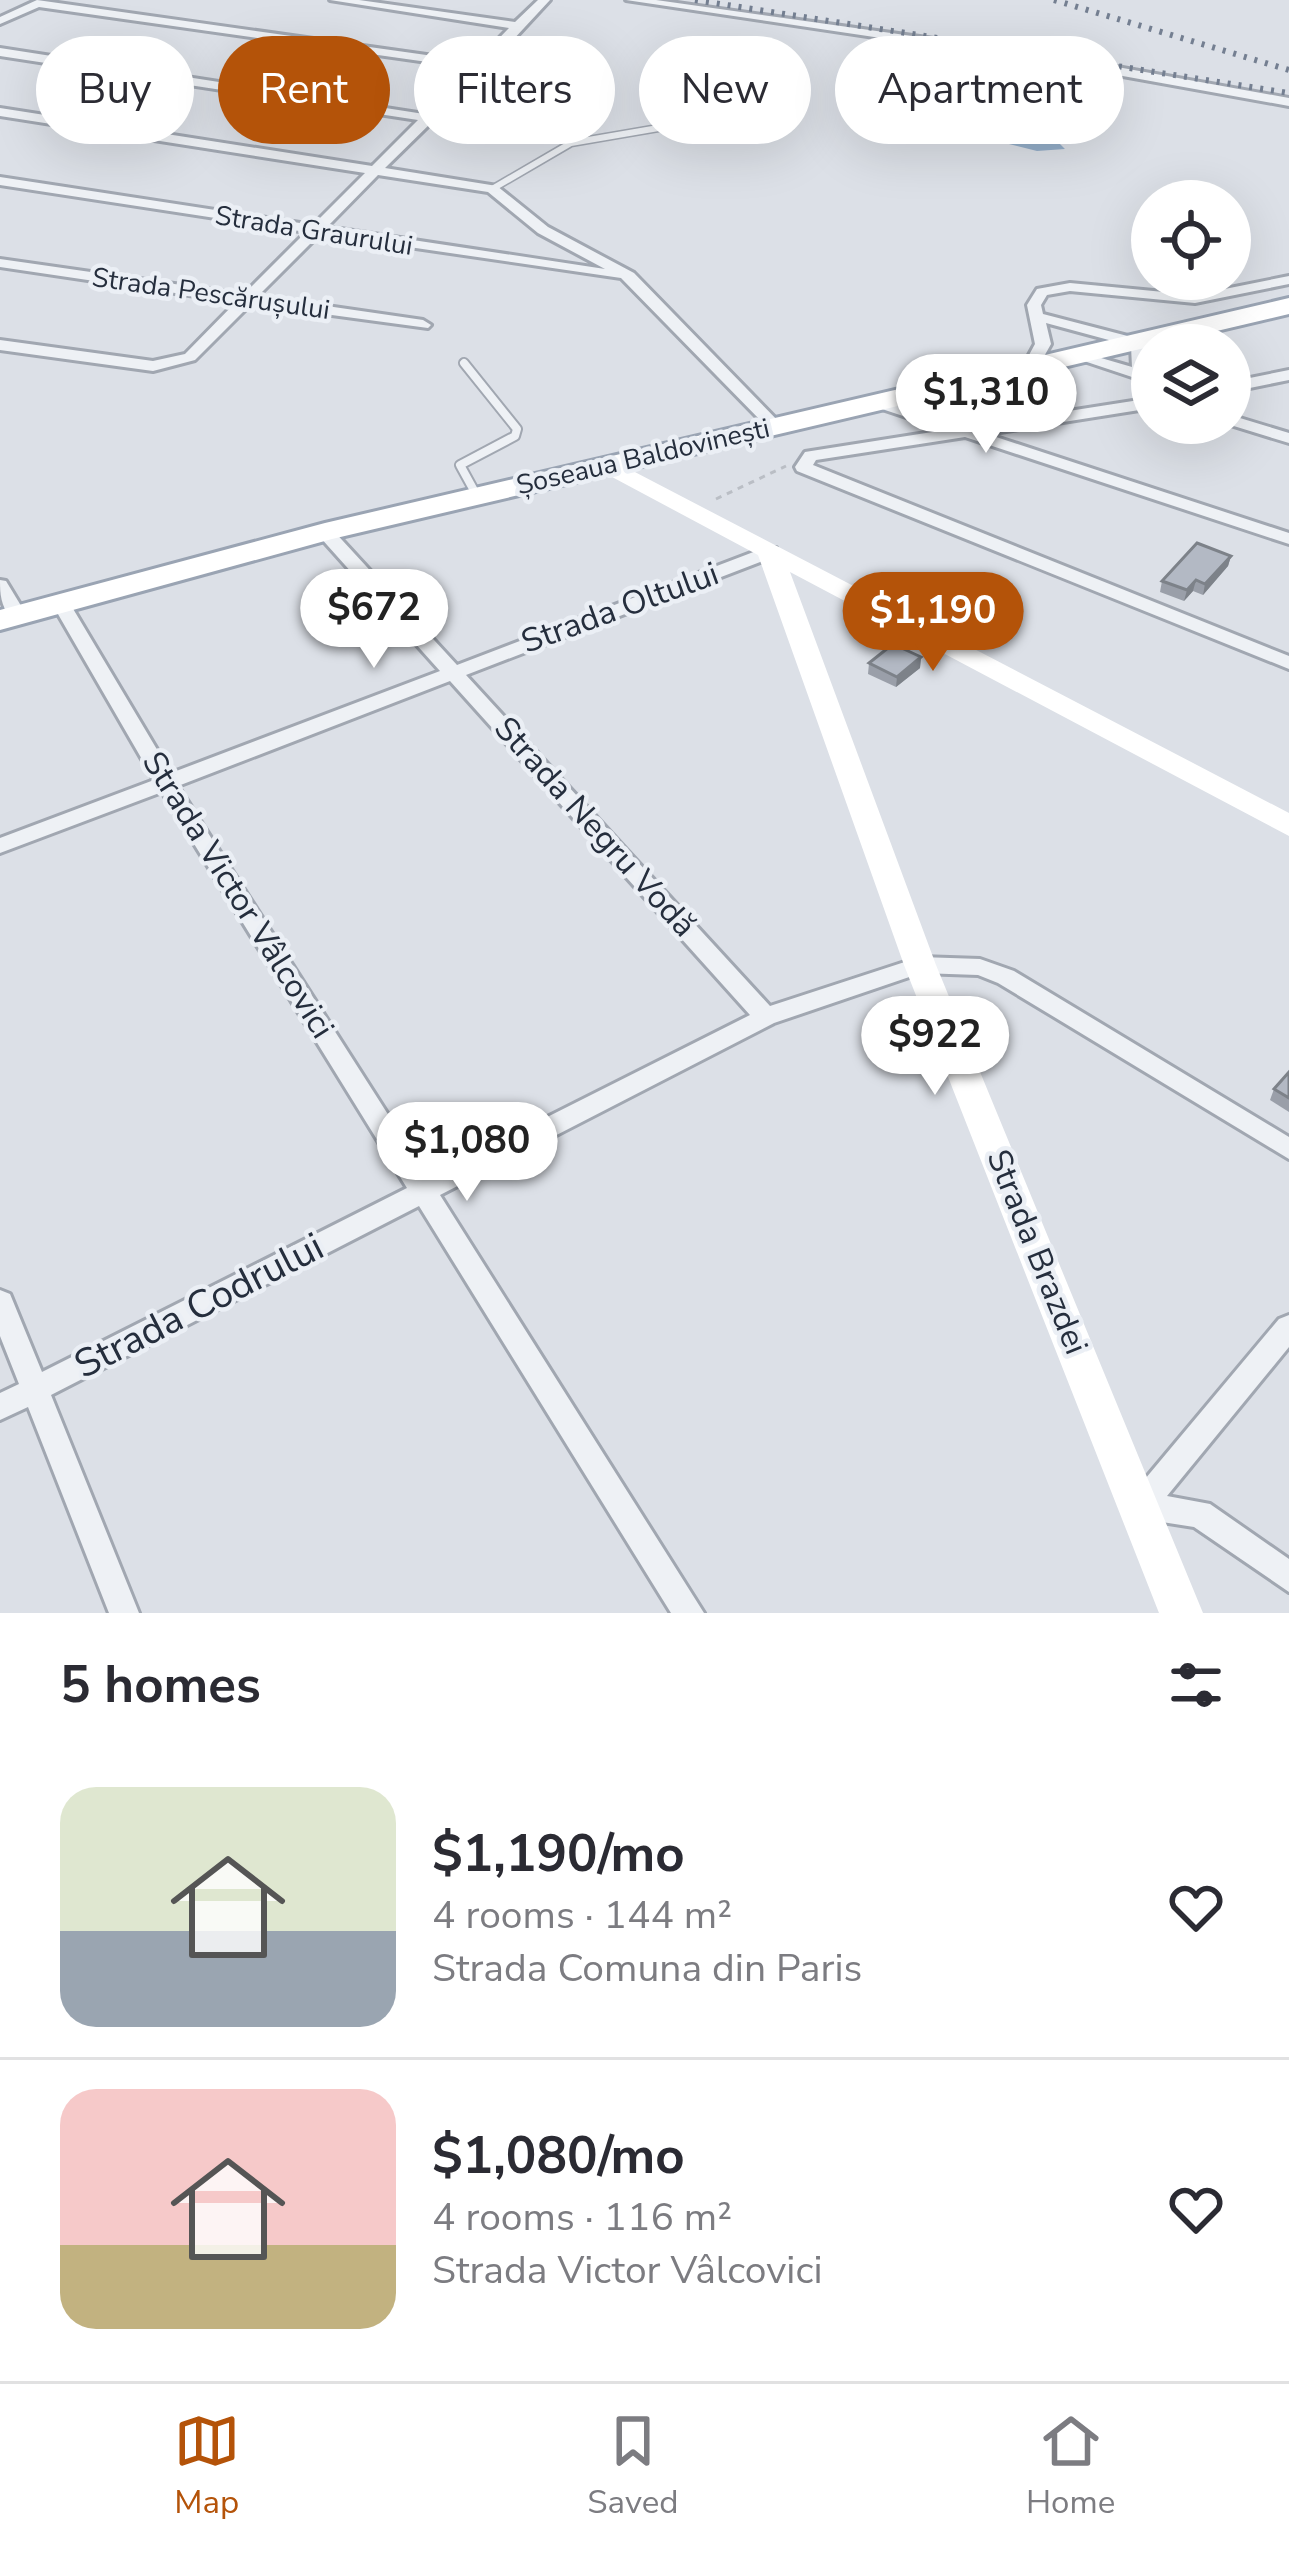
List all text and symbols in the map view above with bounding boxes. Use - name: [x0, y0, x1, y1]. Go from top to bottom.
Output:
- chip: Buy: [36, 36, 194, 144]
- chip: Rent: [218, 36, 390, 144]
- chip: Filters: [414, 36, 615, 144]
- chip: New: [639, 36, 811, 144]
- chip: Apartment: [835, 36, 1124, 144]
- map controls: [1131, 180, 1251, 444]
- button: locate: [1131, 180, 1251, 300]
- street label: Strada Graurului: [213, 197, 415, 265]
- street label: Strada Pescărușului: [90, 259, 332, 329]
- button: layers: [1131, 324, 1251, 444]
- pin: $1,310: [888, 354, 1084, 456]
- text: $1,310: [923, 366, 1049, 419]
- street label: Șoseaua Baldovinești: [513, 410, 773, 504]
- street label: Strada Oltului: [515, 551, 725, 665]
- pin: $672: [303, 569, 445, 671]
- pin: $1,190: [835, 572, 1031, 674]
- text: $672: [327, 581, 421, 634]
- text: $1,190: [870, 584, 996, 637]
- street label: Strada Negru Vodă: [484, 707, 706, 947]
- street label: Strada Victor Vâlcovici: [131, 743, 345, 1047]
- pin: $922: [864, 996, 1006, 1098]
- text: $922: [888, 1008, 982, 1061]
- pin: $1,080: [369, 1102, 565, 1204]
- text: $1,080: [404, 1114, 530, 1167]
- street label: Strada Brazdei: [975, 1143, 1099, 1361]
- street label: Strada Codrului: [65, 1220, 333, 1392]
- text: 5 homes: [60, 1650, 261, 1720]
- icon: filters: [1163, 1652, 1229, 1718]
- text: $1,190/mo: [432, 1819, 685, 1889]
- icon: home: [156, 1835, 300, 1979]
- icon: heart: [1163, 1874, 1229, 1940]
- text: 4 rooms · 144 m²: [432, 1889, 732, 1942]
- text: Strada Comuna din Paris: [432, 1942, 862, 1995]
- text: $1,080/mo: [432, 2121, 685, 2191]
- icon: home: [156, 2137, 300, 2281]
- icon: heart: [1163, 2176, 1229, 2242]
- text: 4 rooms · 116 m²: [432, 2191, 732, 2244]
- text: Strada Victor Vâlcovici: [432, 2244, 823, 2297]
- tab: Map: [174, 2408, 240, 2525]
- tab: Saved: [587, 2408, 678, 2525]
- tab: Home: [1026, 2408, 1115, 2525]

